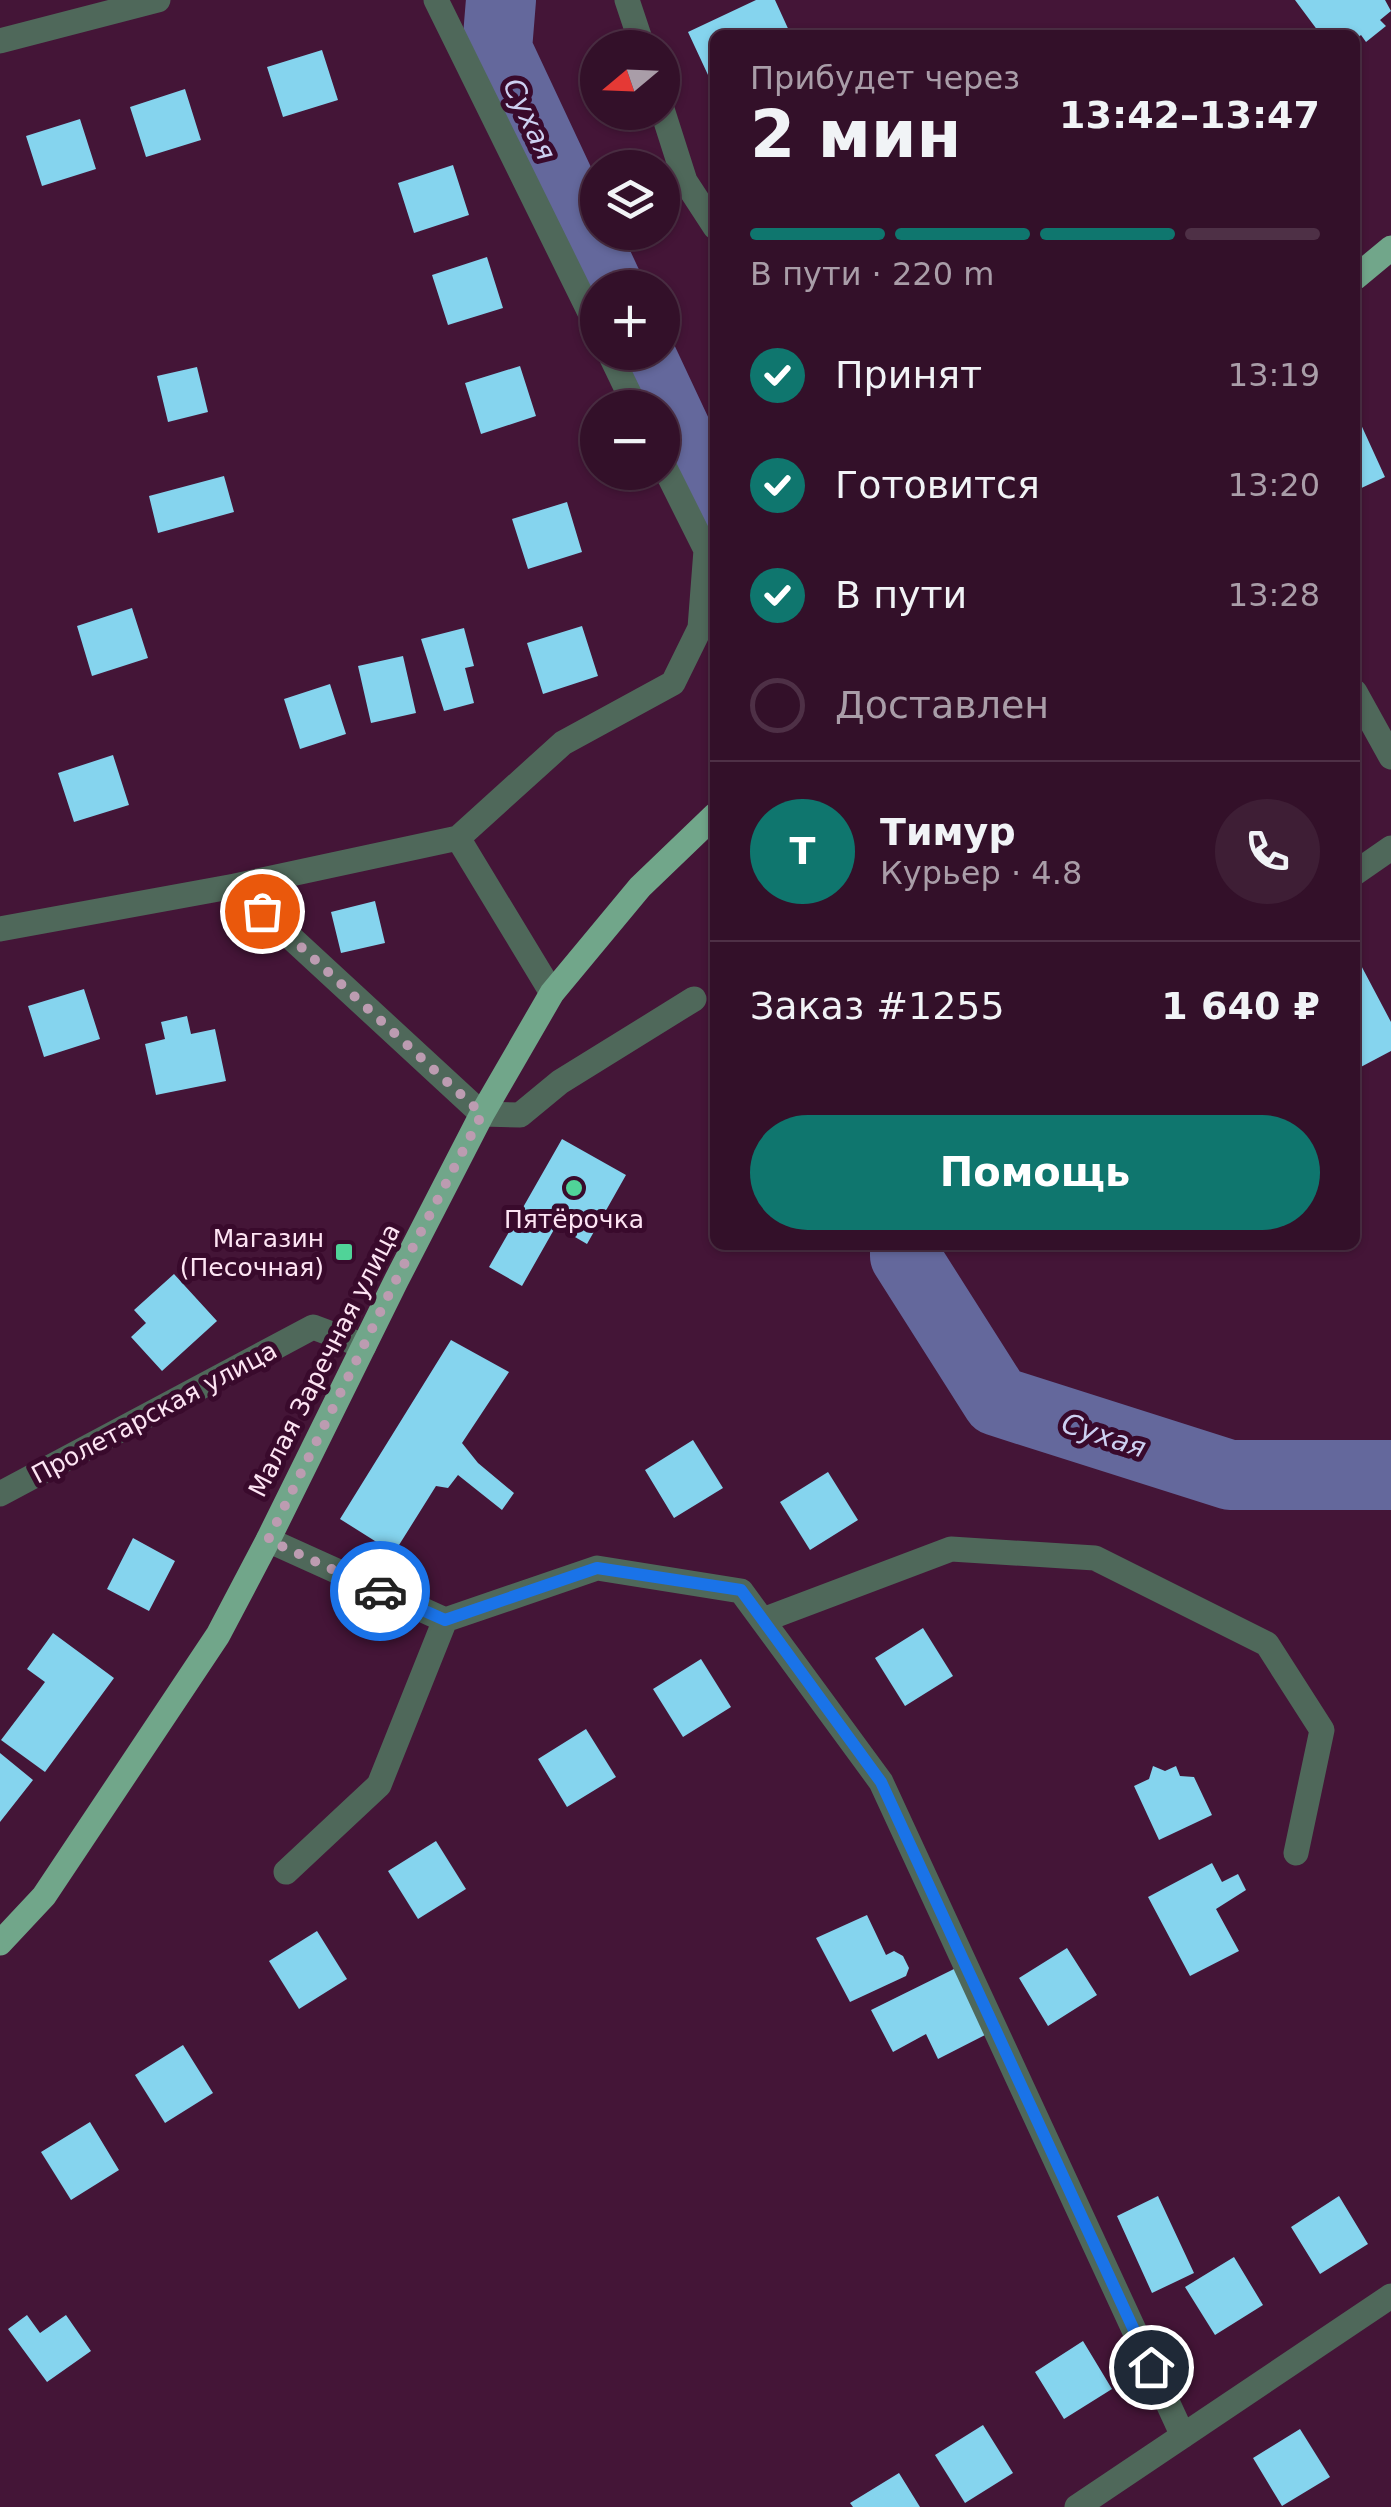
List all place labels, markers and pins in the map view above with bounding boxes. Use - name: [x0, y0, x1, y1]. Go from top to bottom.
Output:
- pin: [220, 869, 305, 954]
- marker: Пятёрочка: [563, 1177, 585, 1199]
- place label: Пятёрочка: [504, 1205, 644, 1234]
- place label: Магазин (Песочная): [180, 1224, 324, 1282]
- marker: Магазин (Песочная): [333, 1241, 355, 1263]
- pin: [1109, 2325, 1194, 2410]

